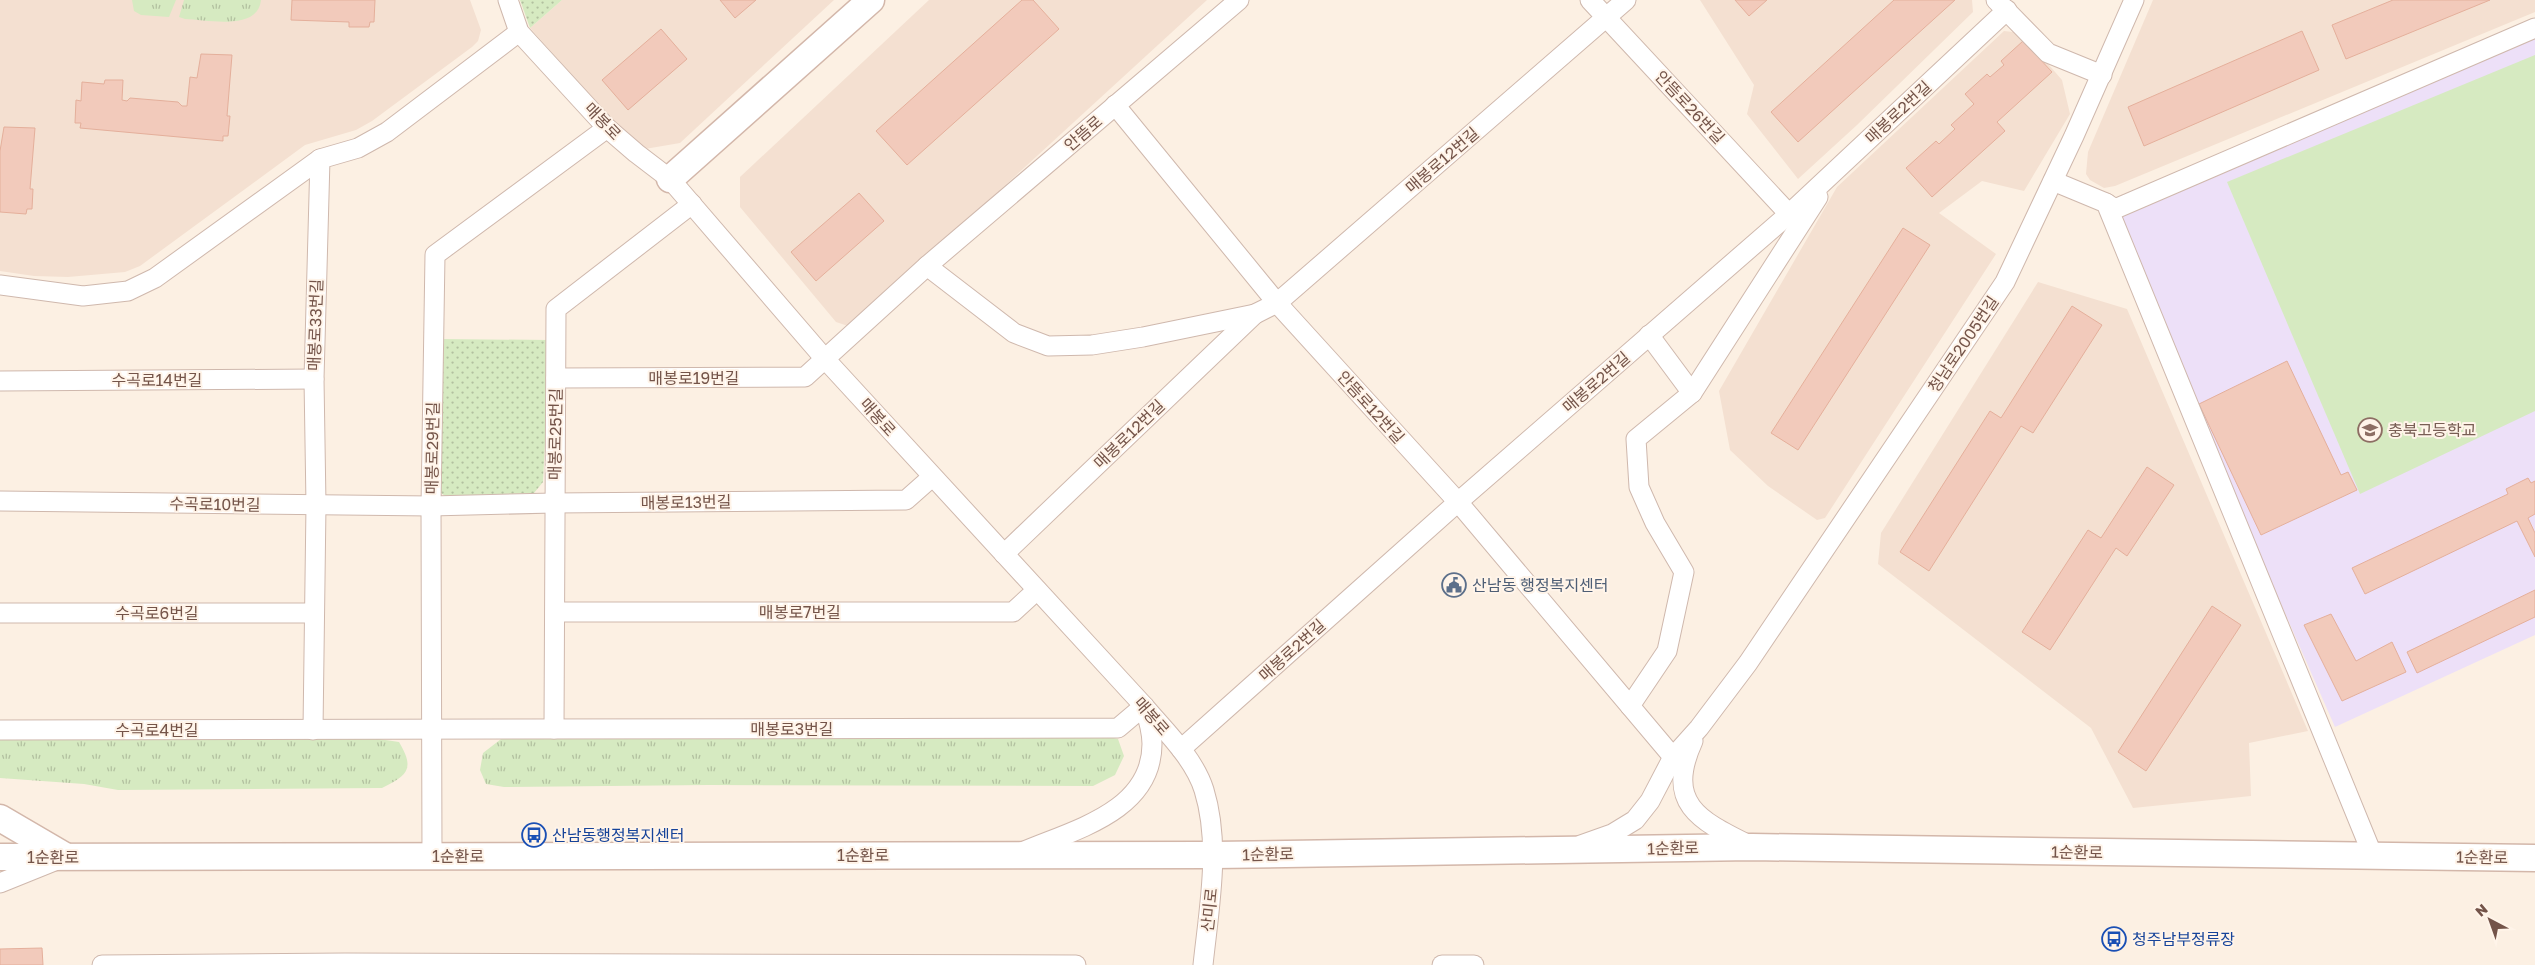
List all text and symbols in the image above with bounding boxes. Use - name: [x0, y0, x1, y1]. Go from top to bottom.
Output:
- street label: 안뜸로26번길: [1651, 66, 1729, 148]
- street label: 매봉로2번길: [1861, 76, 1935, 148]
- street label: 매봉로: [580, 98, 626, 144]
- street label: 안뜸로: [1060, 111, 1106, 155]
- street label: 매봉로12번길: [1401, 123, 1483, 197]
- street label: 매봉로33번길: [303, 279, 327, 371]
- street label: 청남로2005번길: [1923, 292, 2003, 396]
- street label: 매봉로2번길: [1558, 347, 1634, 417]
- street label: 안뜸로12번길: [1333, 367, 1409, 447]
- street label: 매봉로19번길: [648, 368, 740, 388]
- street label: 수곡로14번길: [111, 370, 203, 390]
- street label: 매봉로25번길: [544, 388, 566, 480]
- street label: 매봉로: [856, 394, 900, 440]
- street label: 매봉로12번길: [1089, 395, 1169, 473]
- street label: 매봉로29번길: [421, 402, 443, 494]
- school or university icon: 충북고등학교: [2357, 417, 2383, 443]
- place label: 충북고등학교: [2388, 420, 2476, 440]
- street label: 매봉로13번길: [640, 491, 732, 513]
- street label: 수곡로10번길: [169, 493, 261, 515]
- public building icon: 산남동 행정복지센터: [1441, 572, 1467, 598]
- place label: 산남동 행정복지센터: [1472, 575, 1608, 595]
- street label: 매봉로7번길: [759, 602, 841, 622]
- street label: 수곡로6번길: [115, 603, 199, 623]
- street label: 매봉로2번길: [1255, 615, 1329, 685]
- street label: 매봉로: [1130, 693, 1174, 739]
- street label: 매봉로3번길: [751, 719, 833, 739]
- street label: 수곡로4번길: [115, 720, 199, 740]
- bus stop icon: 산남동행정복지센터: [521, 822, 547, 848]
- place label: 산남동행정복지센터: [552, 825, 684, 845]
- street label: 1순환로: [1647, 838, 1699, 858]
- street label: 1순환로: [2051, 842, 2103, 862]
- street label: 1순환로: [1242, 844, 1294, 864]
- street label: 1순환로: [837, 845, 889, 865]
- street label: 1순환로: [432, 846, 484, 866]
- street label: 1순환로: [27, 847, 79, 867]
- street label: 1순환로: [2456, 847, 2508, 867]
- street label: 산미로: [1197, 887, 1221, 933]
- north arrow: [2465, 895, 2515, 945]
- text: N: [2472, 900, 2491, 920]
- bus stop icon: 청주남부정류장: [2101, 926, 2127, 952]
- place label: 청주남부정류장: [2132, 929, 2235, 949]

